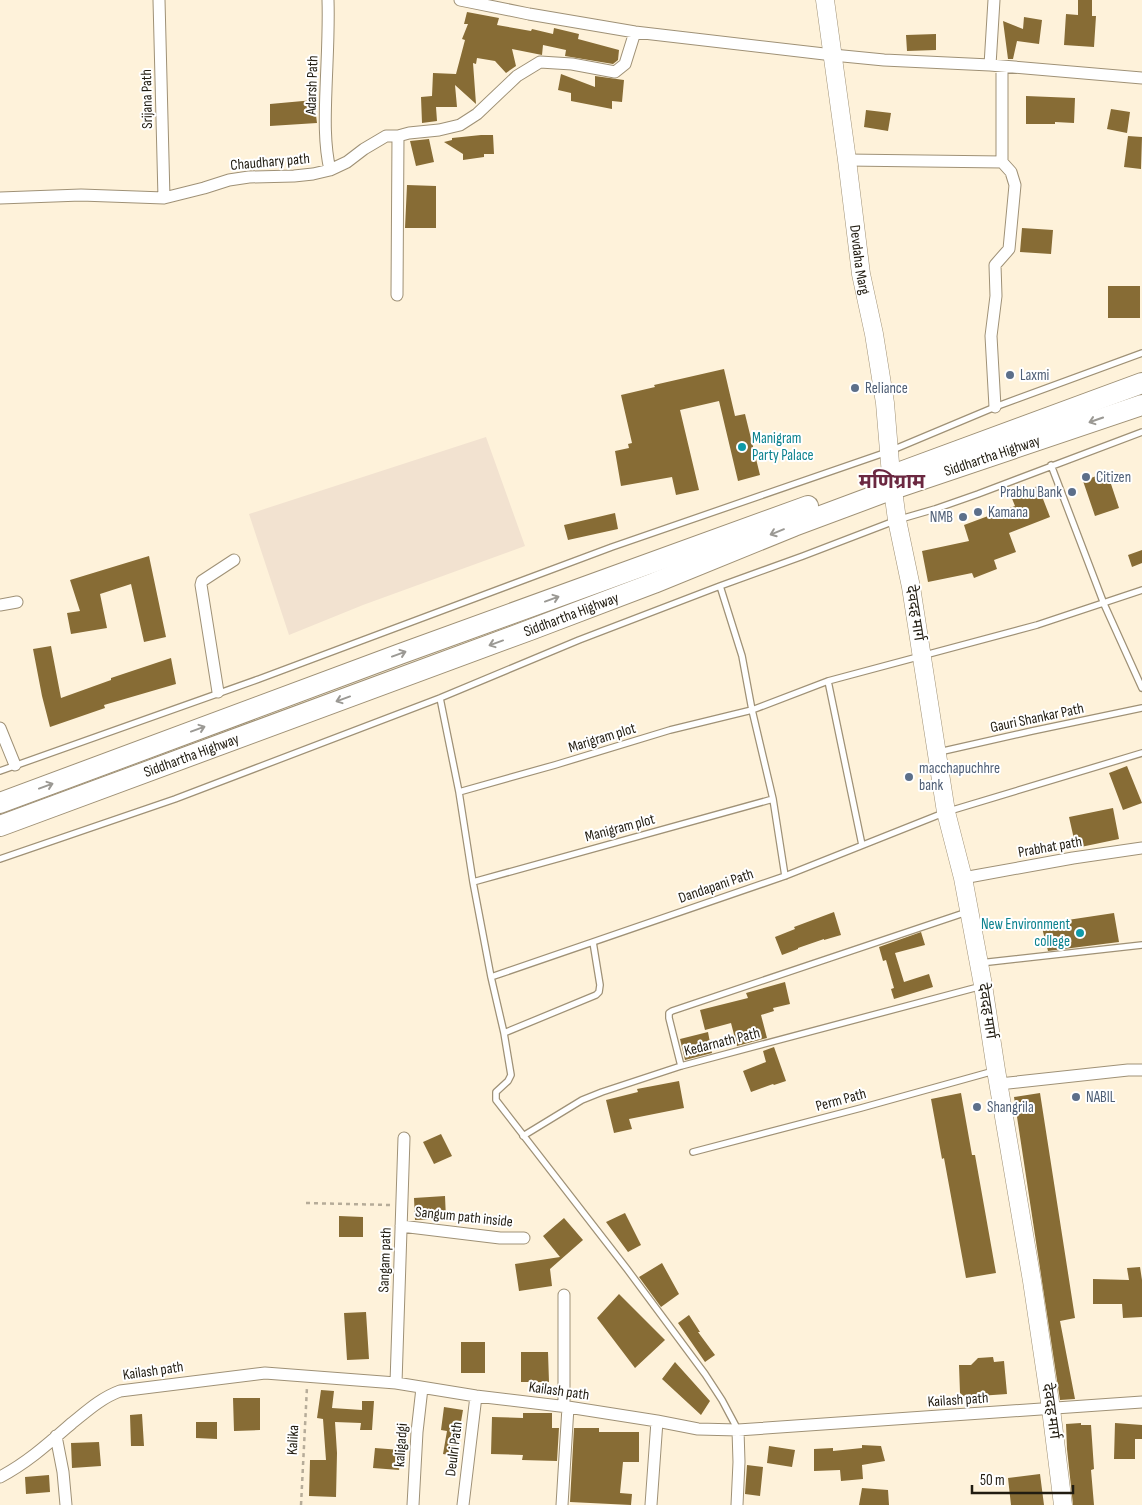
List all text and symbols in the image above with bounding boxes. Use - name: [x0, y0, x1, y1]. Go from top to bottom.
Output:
- street label: Adarsh Path: [301, 55, 323, 116]
- street label: Srijana Path: [137, 69, 157, 129]
- street label: Chaudhary path: [229, 149, 311, 175]
- street label: Devdaha Marg: [846, 224, 875, 296]
- place label: Laxmi: [1020, 366, 1050, 385]
- marker: Laxmi: [1004, 369, 1016, 381]
- place label: Reliance: [865, 379, 908, 398]
- marker: Reliance: [849, 382, 861, 394]
- one-way arrow: [1088, 416, 1104, 426]
- place label: Manigram Party Palace: [752, 429, 814, 465]
- street label: Siddhartha Highway: [941, 431, 1043, 481]
- marker: Manigram Party Palace: [736, 441, 748, 453]
- place label: Citizen: [1096, 468, 1131, 487]
- district label: मणिग्राम: [859, 469, 926, 494]
- marker: Citizen: [1080, 471, 1092, 483]
- place label: Prabhu Bank: [1000, 483, 1062, 502]
- marker: Prabhu Bank: [1066, 486, 1078, 498]
- place label: Kamana: [988, 503, 1028, 522]
- marker: Kamana: [972, 506, 984, 518]
- place label: NMB: [930, 508, 953, 527]
- marker: NMB: [957, 511, 969, 523]
- one-way arrow: [770, 529, 785, 538]
- street label: देवदह मार्ग: [901, 584, 929, 643]
- street label: Siddhartha Highway: [521, 588, 621, 641]
- one-way arrow: [544, 594, 559, 603]
- one-way arrow: [489, 639, 504, 648]
- one-way arrow: [391, 649, 407, 658]
- one-way arrow: [336, 695, 352, 704]
- street label: Gauri Shankar Path: [989, 699, 1085, 737]
- street label: Marigram plot: [566, 719, 638, 757]
- one-way arrow: [190, 724, 205, 733]
- street label: Siddhartha Highway: [141, 729, 242, 782]
- place label: macchapuchhre bank: [919, 759, 1000, 795]
- marker: macchapuchhre bank: [903, 771, 915, 783]
- one-way arrow: [37, 781, 53, 790]
- street label: Manigram plot: [583, 809, 657, 846]
- street label: Prabhat path: [1017, 832, 1083, 862]
- street label: Dandapani Path: [676, 864, 756, 908]
- place label: New Environment college: [981, 915, 1070, 951]
- marker: New Environment college: [1074, 927, 1086, 939]
- street label: देवदह मार्ग: [973, 982, 1001, 1041]
- street label: Kedarnath Path: [682, 1023, 762, 1061]
- street label: Perm Path: [814, 1084, 868, 1116]
- place label: NABIL: [1086, 1088, 1116, 1107]
- marker: NABIL: [1070, 1091, 1082, 1103]
- place label: Shangrila: [987, 1098, 1034, 1117]
- marker: Shangrila: [971, 1101, 983, 1113]
- street label: Sangum path inside: [414, 1202, 514, 1232]
- street label: Sangam path: [374, 1227, 396, 1293]
- street label: Kailash path: [121, 1357, 185, 1385]
- street label: Kailash path: [527, 1377, 591, 1405]
- street label: देवदह मार्ग: [1038, 1382, 1064, 1441]
- street label: Kailash path: [927, 1388, 989, 1412]
- street label: Deulri Path: [441, 1421, 467, 1477]
- street label: kaligadgi: [390, 1422, 412, 1468]
- street label: Kalika: [283, 1424, 303, 1455]
- scale bar: [972, 1462, 1073, 1494]
- text: 50 m: [980, 1471, 1005, 1490]

